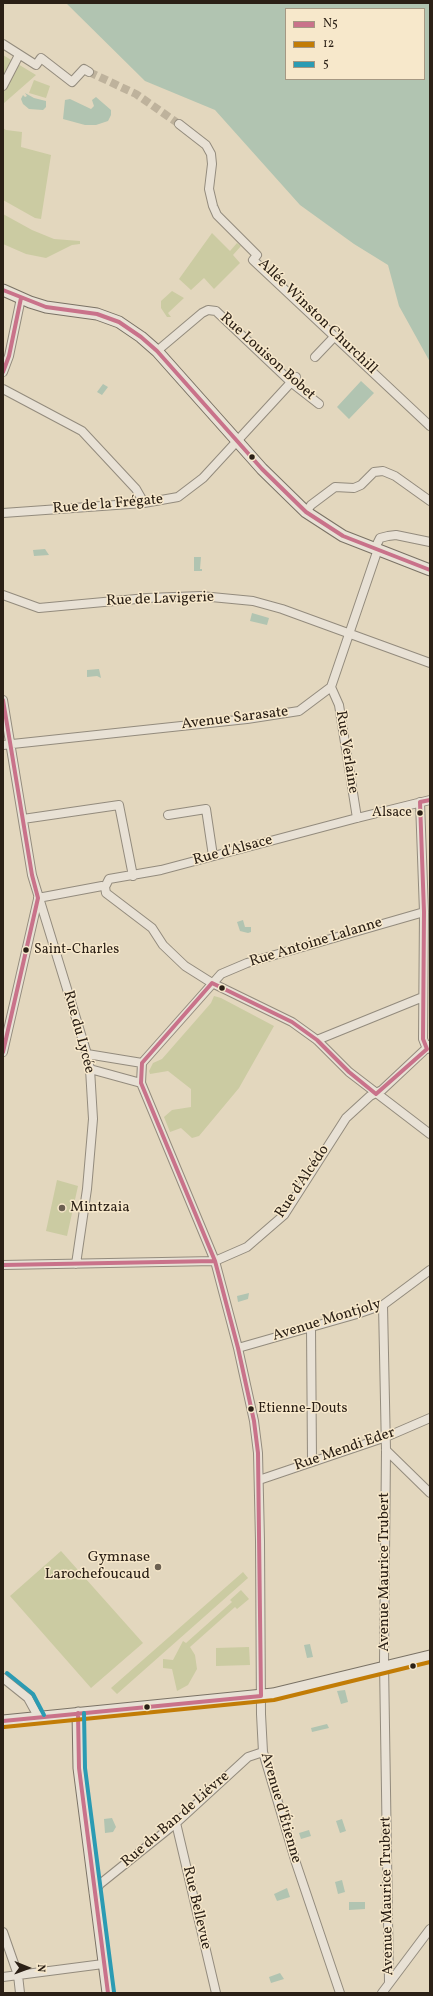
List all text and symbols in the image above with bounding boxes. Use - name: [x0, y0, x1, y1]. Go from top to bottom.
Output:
- legend: [285, 8, 425, 80]
- text: N5: [323, 16, 338, 32]
- text: 12: [323, 36, 334, 52]
- text: 5: [323, 56, 329, 72]
- street label: Allée Winston Churchill: [254, 255, 380, 379]
- street label: Rue Louison Bobet: [216, 309, 318, 405]
- unlabelled marker: [247, 452, 257, 462]
- street label: Rue de la Frégate: [52, 491, 164, 519]
- street label: Rue de Lavigerie: [106, 589, 214, 611]
- street label: Avenue Sarasate: [181, 704, 289, 734]
- street label: Rue Verlaine: [331, 709, 361, 795]
- place label: Alsace: [372, 805, 412, 821]
- marker: Alsace: [415, 808, 425, 818]
- street label: Rue d'Alsace: [191, 832, 275, 870]
- street label: Rue Antoine Lalanne: [247, 914, 385, 972]
- place label: Saint-Charles: [34, 942, 119, 958]
- marker: Saint-Charles: [21, 945, 31, 955]
- unlabelled marker: [217, 983, 227, 993]
- street label: Rue du Lycée: [58, 989, 98, 1075]
- street label: Rue d'Alcédo: [272, 1142, 334, 1222]
- place label: Mintzaia: [70, 1199, 130, 1217]
- marker: Mintzaia: [57, 1203, 67, 1213]
- street label: Avenue Montjoly: [271, 1296, 383, 1346]
- place label: Etienne-Douts: [258, 1401, 347, 1417]
- marker: Etienne-Douts: [246, 1404, 256, 1414]
- street label: Rue Mendi Eder: [292, 1424, 398, 1476]
- street label: Avenue Maurice Trubert: [376, 1492, 394, 1652]
- place label: Gymnase Larochefoucaud: [45, 1549, 150, 1584]
- marker: Gymnase Larochefoucaud: [153, 1562, 163, 1572]
- unlabelled marker: [408, 1661, 418, 1671]
- unlabelled marker: [142, 1702, 152, 1712]
- street label: Avenue d'Étienne: [256, 1751, 304, 1865]
- street label: Rue du Ban de Liévre: [118, 1768, 234, 1872]
- street label: Avenue Maurice Trubert: [378, 1816, 398, 1976]
- street label: Rue Bellevue: [178, 1865, 214, 1951]
- north arrow: [8, 1948, 48, 1988]
- text: N: [33, 1964, 48, 1972]

